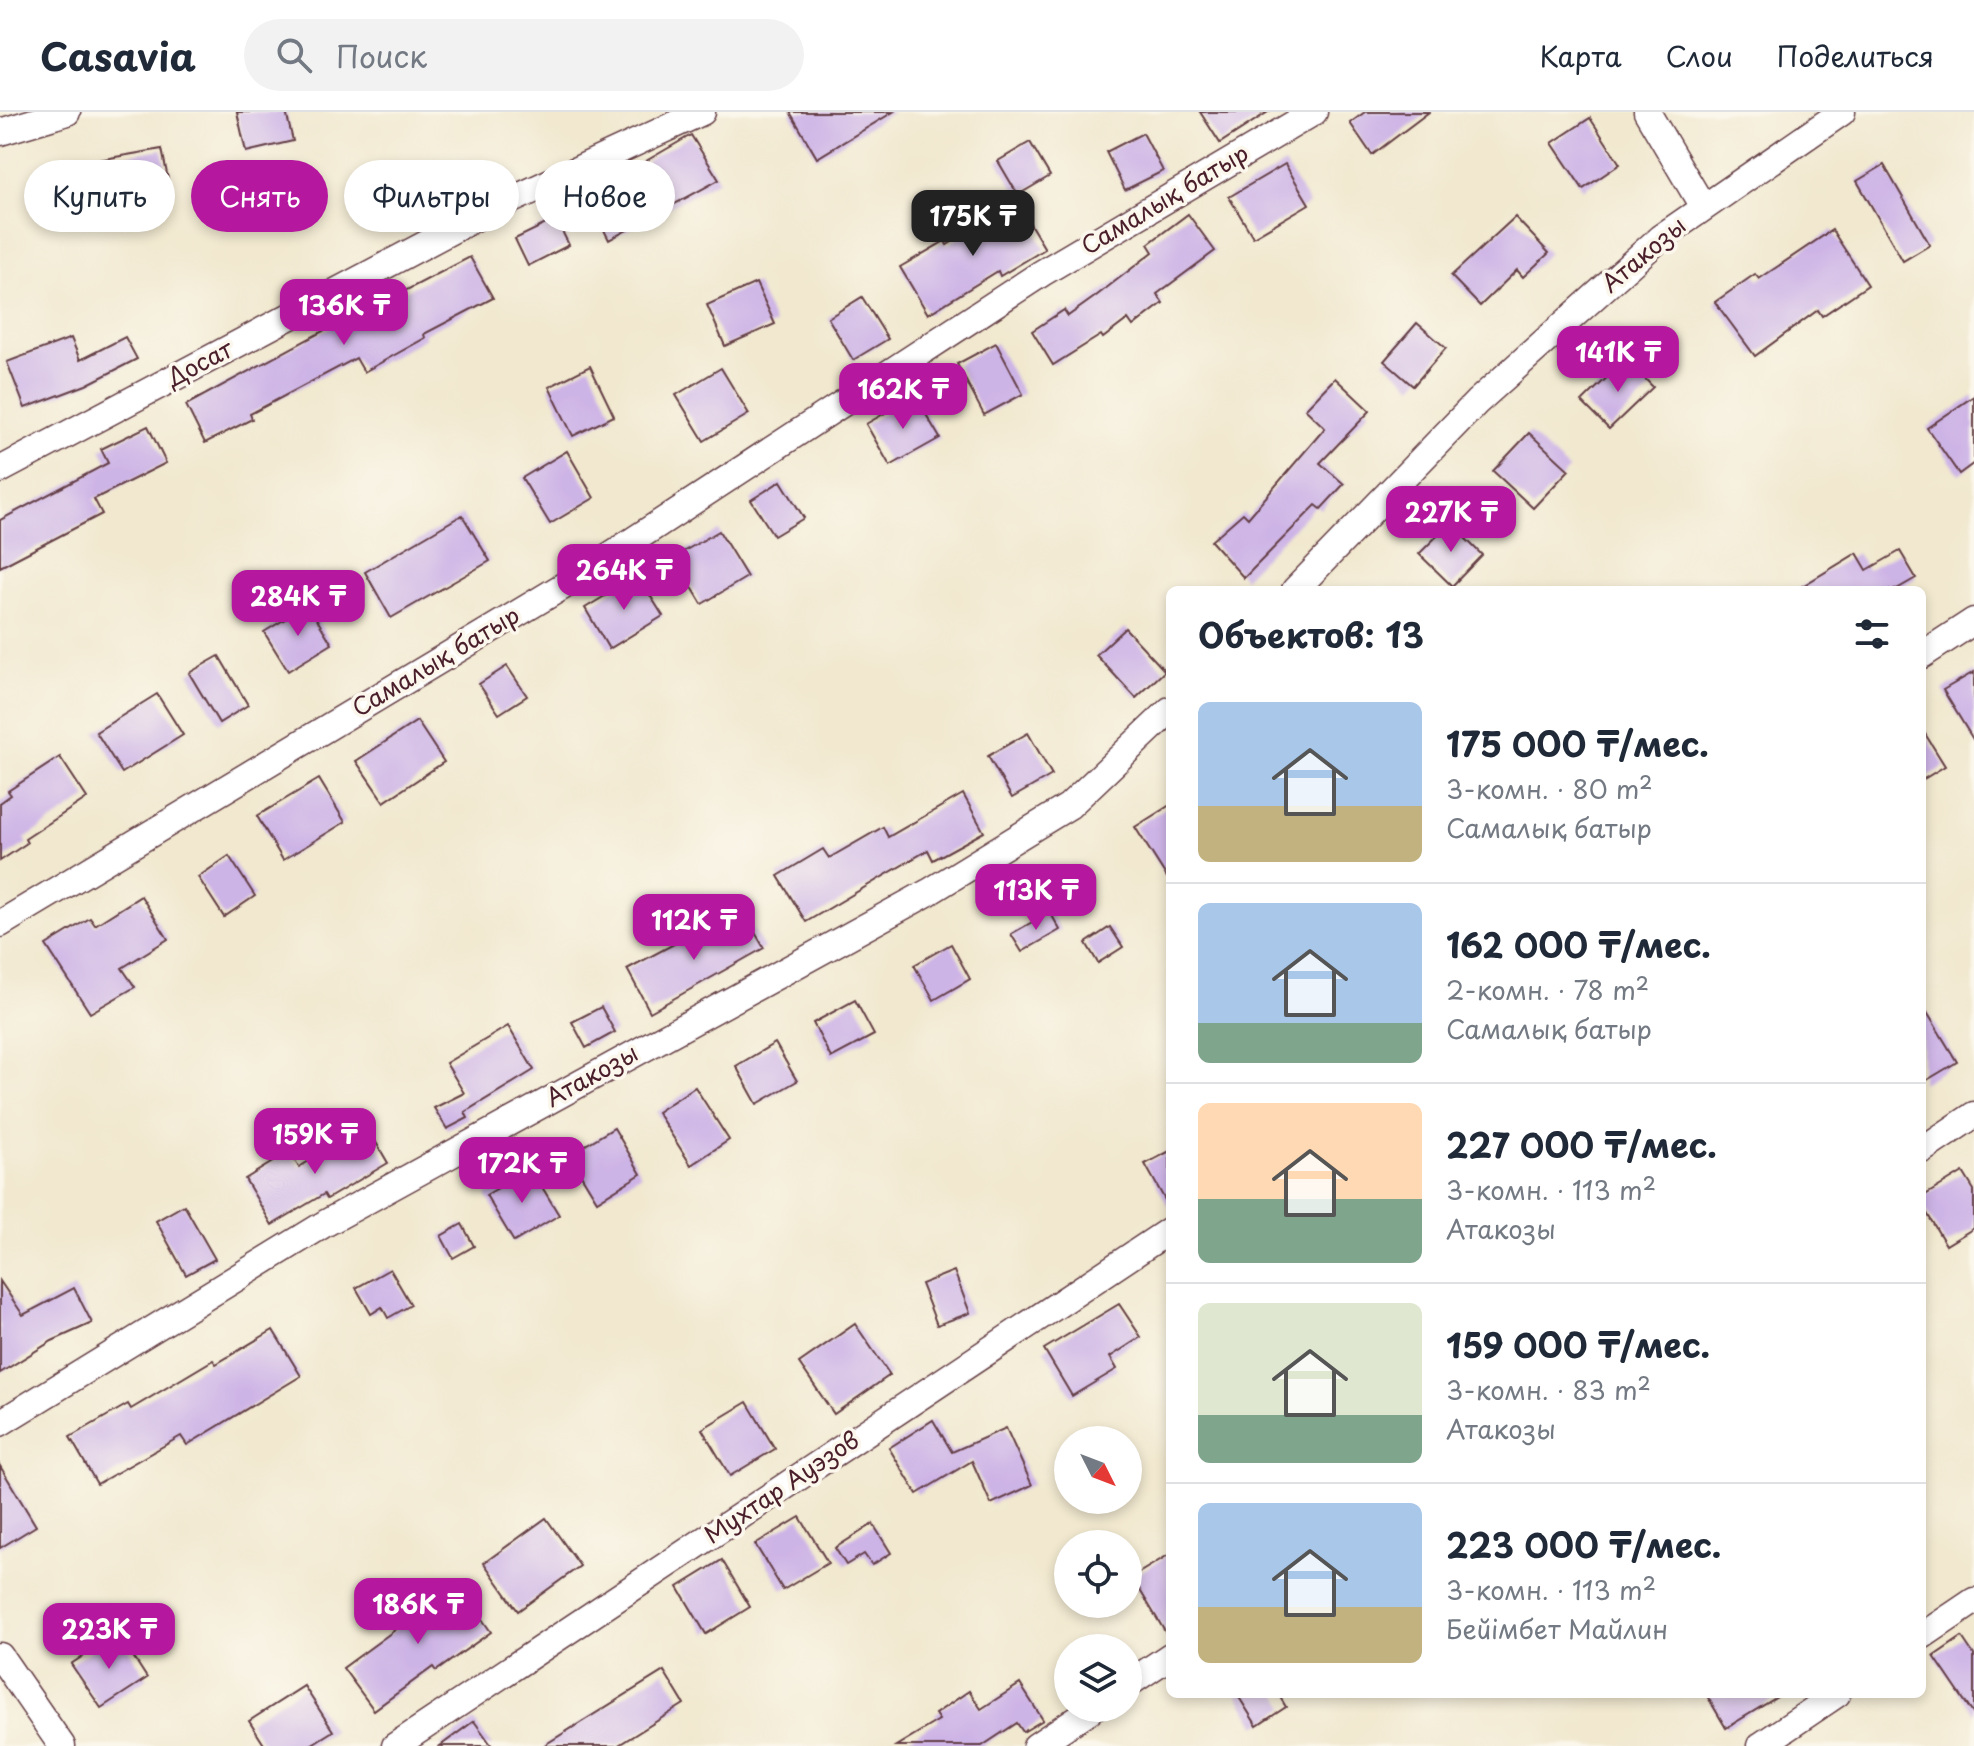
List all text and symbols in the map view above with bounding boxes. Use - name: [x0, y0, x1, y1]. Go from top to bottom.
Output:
- search box: [244, 19, 804, 91]
- text: Casavia: [40, 27, 196, 84]
- icon: search: [272, 33, 316, 77]
- text: Поиск: [336, 33, 427, 78]
- text: Карта: [1539, 34, 1622, 77]
- text: Слои: [1666, 34, 1733, 77]
- text: Поделиться: [1777, 34, 1934, 77]
- street label: Самалық батыр: [1073, 134, 1255, 263]
- chip: Купить: [24, 160, 175, 232]
- chip: Снять: [191, 160, 328, 232]
- chip: Фильтры: [344, 160, 519, 232]
- chip: Новое: [535, 160, 675, 232]
- pin: 175K ₸: [908, 190, 1038, 258]
- text: 175K ₸: [929, 196, 1017, 235]
- street label: Атакозы: [1592, 207, 1693, 300]
- pin: 136K ₸: [279, 279, 409, 347]
- text: 136K ₸: [298, 285, 390, 324]
- pin: 141K ₸: [1553, 326, 1683, 394]
- street label: Досат: [159, 329, 239, 395]
- text: 141K ₸: [1575, 332, 1661, 371]
- pin: 162K ₸: [838, 363, 968, 431]
- text: 162K ₸: [857, 369, 949, 408]
- pin: 227K ₸: [1386, 486, 1516, 554]
- text: 227K ₸: [1404, 492, 1498, 531]
- pin: 264K ₸: [559, 544, 689, 612]
- text: 264K ₸: [575, 550, 673, 589]
- pin: 284K ₸: [233, 570, 363, 638]
- text: 284K ₸: [250, 576, 346, 615]
- street label: Самалық батыр: [344, 596, 526, 725]
- text: Объектов: 13: [1198, 608, 1424, 660]
- icon: filters: [1850, 612, 1894, 656]
- text: 175 000 ₸/мес.: [1446, 717, 1709, 769]
- icon: home: [1262, 734, 1358, 830]
- text: 3-комн. · 80 m²: [1446, 769, 1653, 808]
- text: Самалық батыр: [1446, 808, 1652, 847]
- pin: 113K ₸: [971, 864, 1101, 932]
- text: 113K ₸: [993, 870, 1079, 909]
- pin: 112K ₸: [629, 894, 759, 962]
- text: 112K ₸: [651, 900, 737, 939]
- text: 162 000 ₸/мес.: [1446, 918, 1711, 970]
- icon: home: [1262, 935, 1358, 1031]
- text: 2-комн. · 78 m²: [1446, 970, 1649, 1009]
- text: Самалық батыр: [1446, 1009, 1652, 1048]
- street label: Атакозы: [538, 1034, 644, 1115]
- pin: 159K ₸: [250, 1108, 380, 1176]
- text: 159K ₸: [272, 1114, 358, 1153]
- text: 227 000 ₸/мес.: [1446, 1118, 1717, 1170]
- icon: home: [1262, 1135, 1358, 1231]
- pin: 172K ₸: [457, 1137, 587, 1205]
- text: 172K ₸: [477, 1143, 567, 1182]
- text: 3-комн. · 113 m²: [1446, 1170, 1656, 1209]
- text: Атакозы: [1446, 1209, 1556, 1248]
- text: 159 000 ₸/мес.: [1446, 1318, 1710, 1370]
- icon: home: [1262, 1335, 1358, 1431]
- text: 3-комн. · 83 m²: [1446, 1370, 1651, 1409]
- text: Атакозы: [1446, 1409, 1556, 1448]
- street label: Мухтар Ауэзов: [696, 1421, 866, 1552]
- north arrow: [1054, 1426, 1142, 1514]
- map controls: [1054, 1426, 1142, 1722]
- text: 223 000 ₸/мес.: [1446, 1518, 1721, 1570]
- button: locate: [1054, 1530, 1142, 1618]
- icon: home: [1262, 1535, 1358, 1631]
- text: 3-комн. · 113 m²: [1446, 1570, 1656, 1609]
- pin: 186K ₸: [353, 1578, 483, 1646]
- text: 186K ₸: [372, 1584, 464, 1623]
- pin: 223K ₸: [44, 1603, 174, 1671]
- text: 223K ₸: [61, 1609, 157, 1648]
- text: Бейімбет Майлин: [1446, 1609, 1668, 1648]
- button: layers: [1054, 1634, 1142, 1722]

